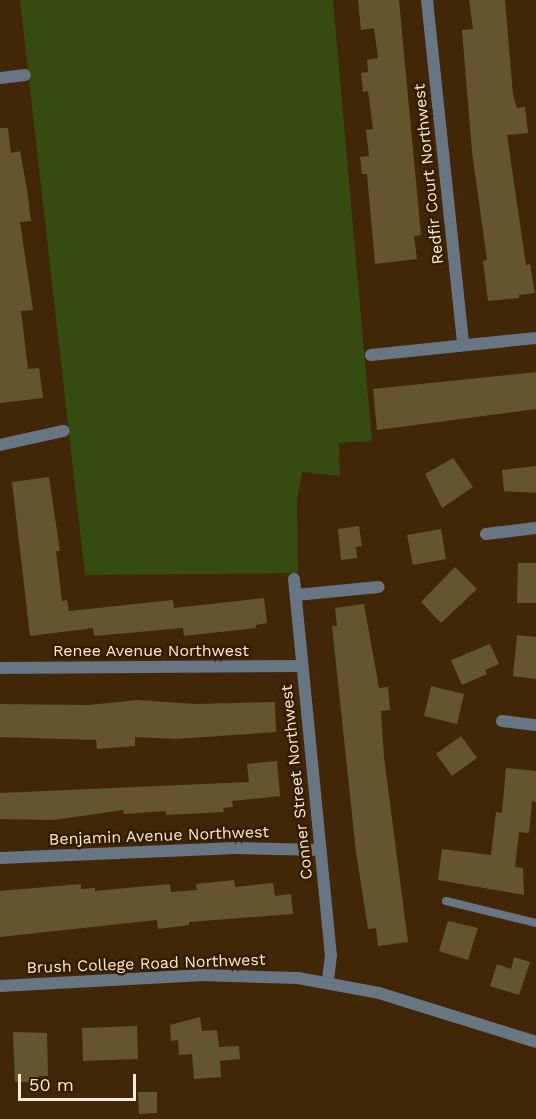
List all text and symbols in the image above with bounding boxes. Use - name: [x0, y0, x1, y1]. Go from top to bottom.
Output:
- street label: Redfir Court Northwest: [410, 82, 448, 266]
- street label: Renee Avenue Northwest: [53, 641, 249, 661]
- street label: Conner Street Northwest: [277, 683, 317, 881]
- street label: Benjamin Avenue Northwest: [48, 823, 270, 849]
- street label: Brush College Road Northwest: [26, 950, 266, 978]
- scale bar: [21, 1062, 140, 1100]
- text: 50 m: [29, 1074, 74, 1095]

